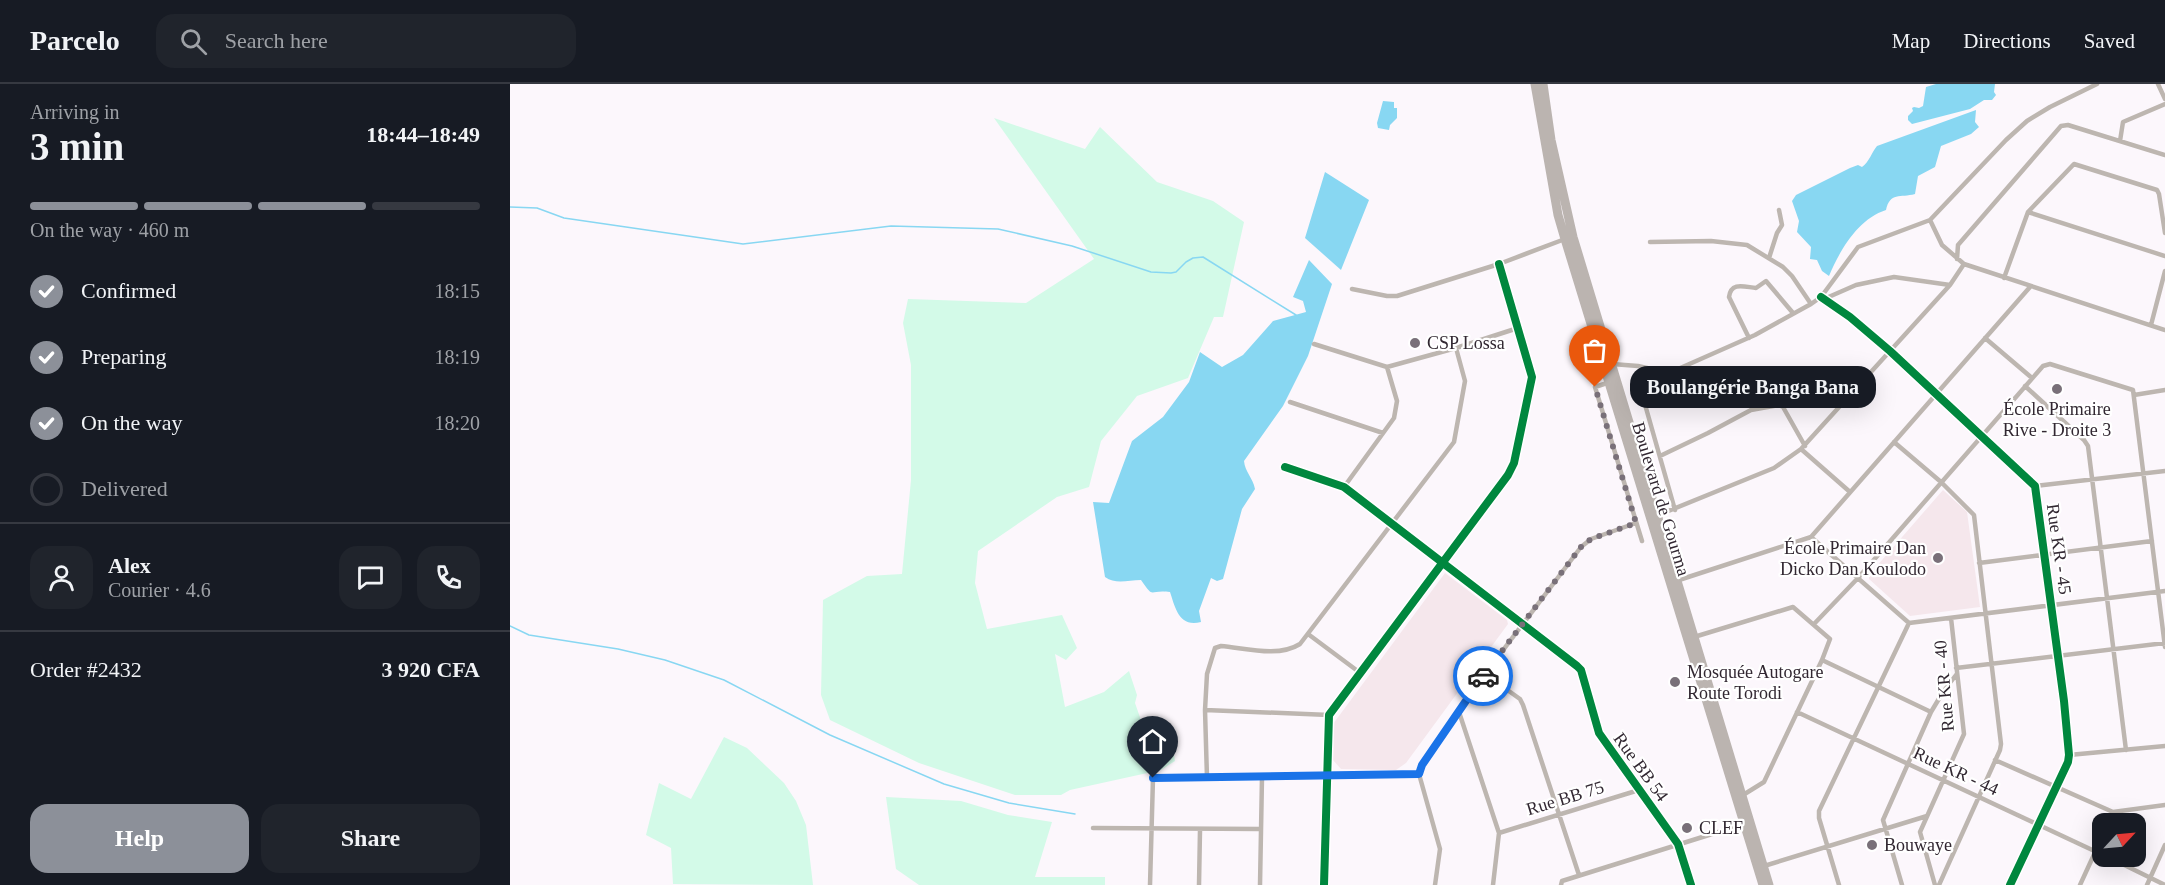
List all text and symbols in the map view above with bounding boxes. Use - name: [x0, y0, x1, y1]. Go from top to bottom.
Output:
- search box: [156, 14, 576, 68]
- text: Parcelo: [30, 25, 120, 56]
- icon: search: [177, 25, 210, 58]
- text: Search here: [225, 28, 328, 53]
- text: Map: [1892, 29, 1930, 53]
- text: Directions: [1963, 29, 2051, 53]
- text: Saved: [2084, 29, 2135, 53]
- text: Arriving in: [30, 101, 119, 123]
- text: 18:44–18:49: [366, 122, 480, 147]
- text: 3 min: [30, 125, 124, 168]
- text: On the way · 460 m: [30, 219, 189, 241]
- icon: check: [30, 275, 63, 308]
- text: Confirmed: [81, 278, 176, 303]
- text: 18:15: [434, 280, 480, 302]
- pin: [1569, 325, 1620, 387]
- place label: CSP Lossa: [1427, 333, 1505, 353]
- icon: bag: [1578, 334, 1611, 367]
- marker: CSP Lossa: [1408, 336, 1422, 350]
- icon: check: [30, 341, 63, 374]
- text: Preparing: [81, 344, 167, 369]
- text: 18:19: [434, 346, 480, 368]
- callout: Boulangérie Banga Bana: [1631, 366, 1877, 408]
- text: Boulangérie Banga Bana: [1647, 376, 1859, 398]
- marker: École Primaire Rive - Droite 3: [2050, 382, 2064, 396]
- place label: École Primaire Rive - Droite 3: [2003, 398, 2111, 440]
- icon: check: [30, 407, 63, 440]
- text: On the way: [81, 410, 182, 435]
- text: 18:20: [434, 412, 480, 434]
- street label: Boulevard de Gourma: [1628, 420, 1694, 578]
- text: Delivered: [81, 476, 168, 501]
- street label: Rue KR - 45: [2043, 502, 2075, 596]
- place label: École Primaire Dan Dicko Dan Koulodo: [1780, 537, 1926, 579]
- button: person: [30, 546, 93, 609]
- button: chat: [339, 546, 402, 609]
- button: phone: [417, 546, 480, 609]
- marker: École Primaire Dan Dicko Dan Koulodo: [1931, 551, 1945, 565]
- text: Alex: [108, 553, 151, 578]
- text: Courier · 4.6: [108, 579, 211, 601]
- street label: Rue KR - 40: [1930, 640, 1958, 732]
- courier: [1453, 646, 1513, 706]
- text: Order #2432: [30, 657, 142, 682]
- text: 3 920 CFA: [381, 657, 480, 682]
- icon: car: [1467, 660, 1500, 693]
- place label: Mosquée Autogare Route Torodi: [1687, 662, 1823, 703]
- marker: Mosquée Autogare Route Torodi: [1668, 675, 1682, 689]
- pin: [1127, 716, 1178, 778]
- icon: home: [1136, 725, 1169, 758]
- street label: Rue BB 54: [1609, 729, 1673, 805]
- street label: Rue KR - 44: [1910, 743, 2002, 799]
- street label: Rue BB 75: [1524, 777, 1606, 819]
- button: Help: [30, 804, 249, 873]
- button: Share: [261, 804, 480, 873]
- north arrow: [2092, 813, 2146, 867]
- map controls: [2092, 813, 2146, 867]
- place label: CLEF: [1699, 818, 1743, 838]
- marker: CLEF: [1680, 821, 1694, 835]
- place label: Bouwaye: [1884, 835, 1952, 855]
- marker: Bouwaye: [1865, 838, 1879, 852]

